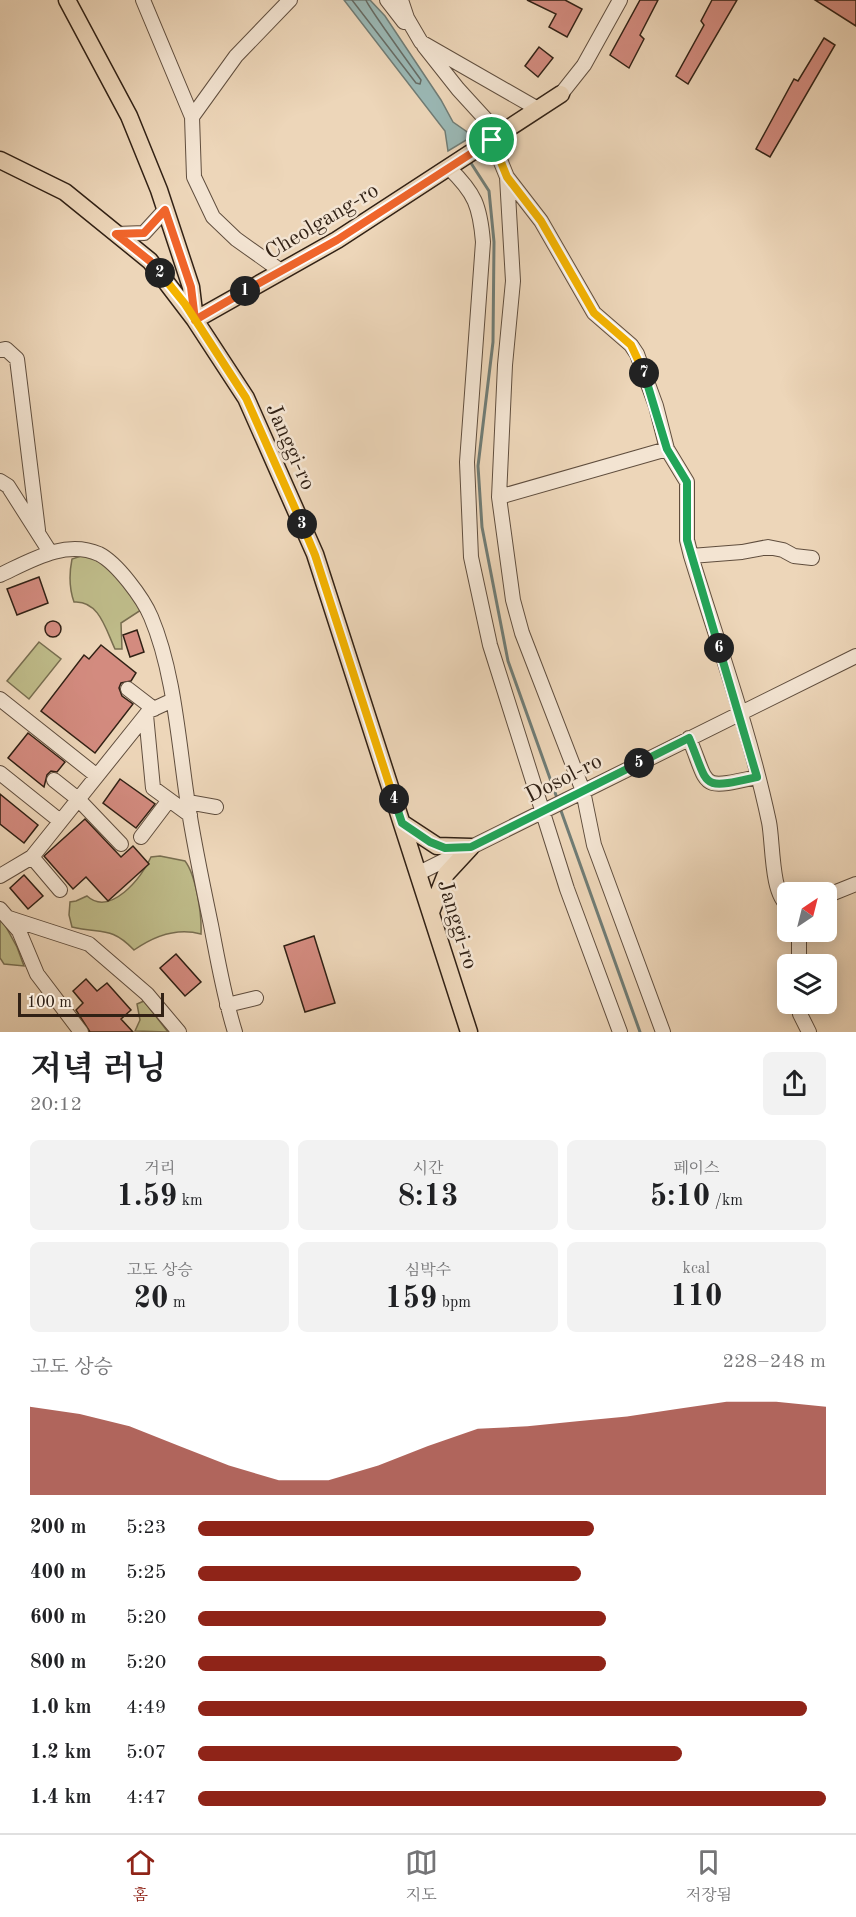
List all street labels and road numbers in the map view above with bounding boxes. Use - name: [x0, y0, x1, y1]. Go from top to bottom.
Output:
- street label: Cheolgang-ro: [261, 179, 383, 264]
- street label: Janggi-ro: [261, 400, 319, 493]
- street label: Dosol-ro: [522, 750, 606, 807]
- street label: Janggi-ro: [433, 877, 481, 972]

